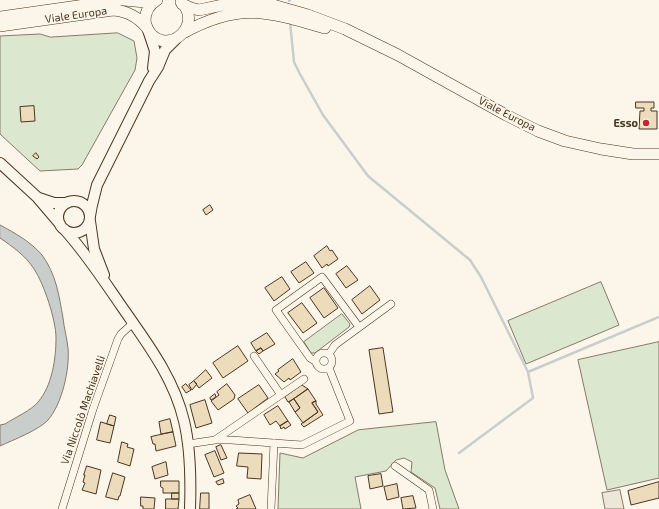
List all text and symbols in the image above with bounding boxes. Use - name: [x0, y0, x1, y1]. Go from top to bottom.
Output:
- street label: Viale Europa: [44, 4, 108, 26]
- street label: Viale Europa: [476, 94, 538, 134]
- place label: Esso: [613, 116, 638, 130]
- marker: Esso: [641, 118, 651, 128]
- street label: Via Niccolò Machiavelli: [58, 354, 108, 466]

